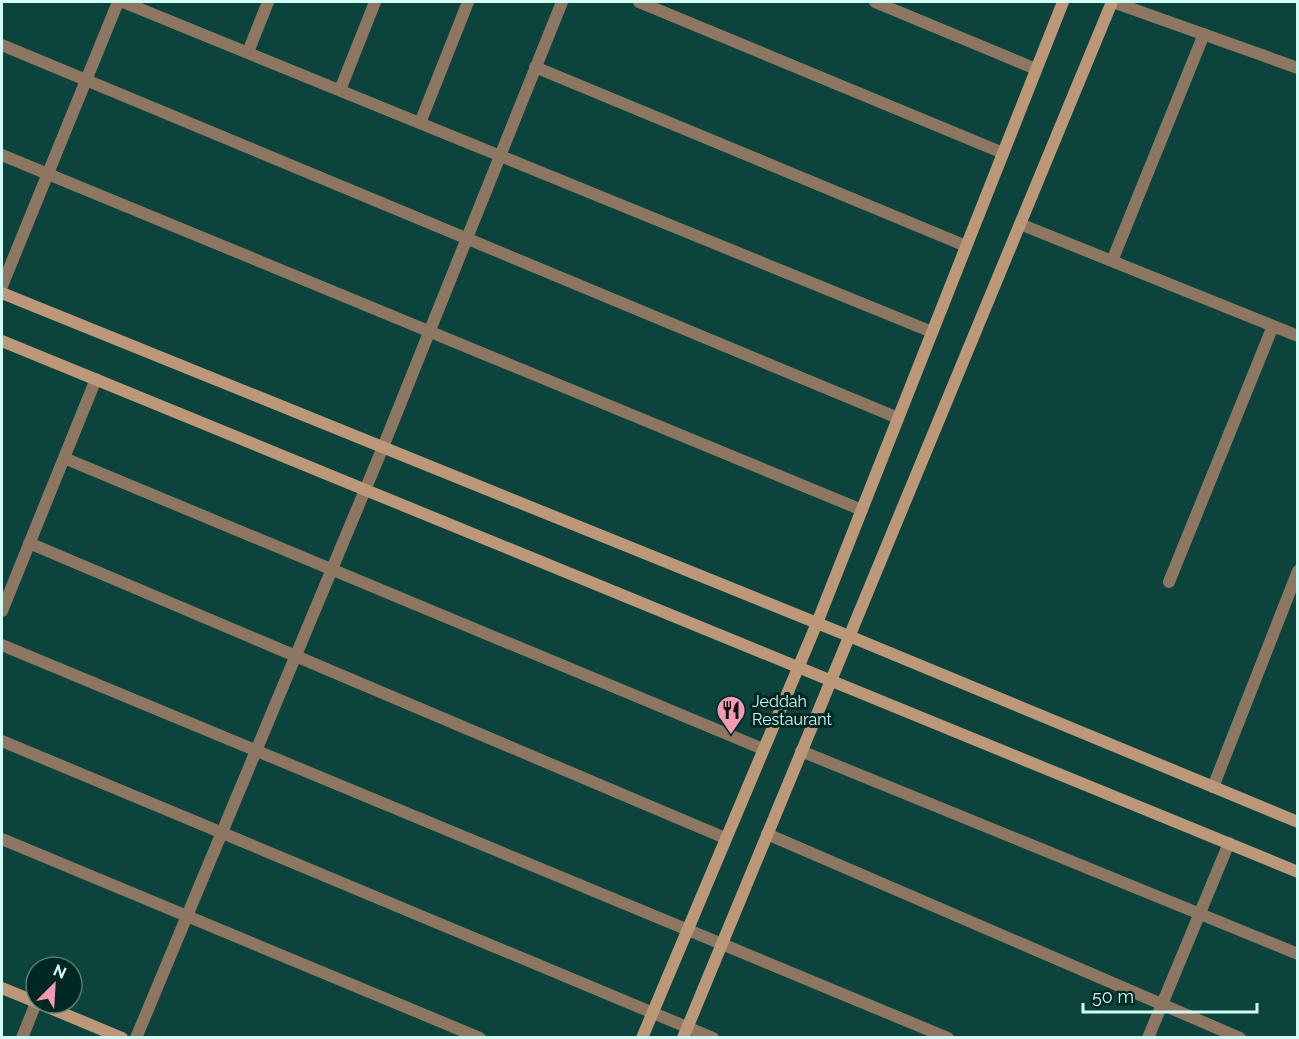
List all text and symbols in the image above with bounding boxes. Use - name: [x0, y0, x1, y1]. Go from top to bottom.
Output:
- place label: Jeddah Restaurant: [752, 692, 832, 729]
- restaurant icon: Jeddah Restaurant: [715, 694, 747, 736]
- north arrow: [24, 955, 84, 1015]
- text: N: [50, 961, 69, 983]
- scale bar: [1083, 976, 1257, 1014]
- text: 50 m: [1092, 986, 1134, 1007]

